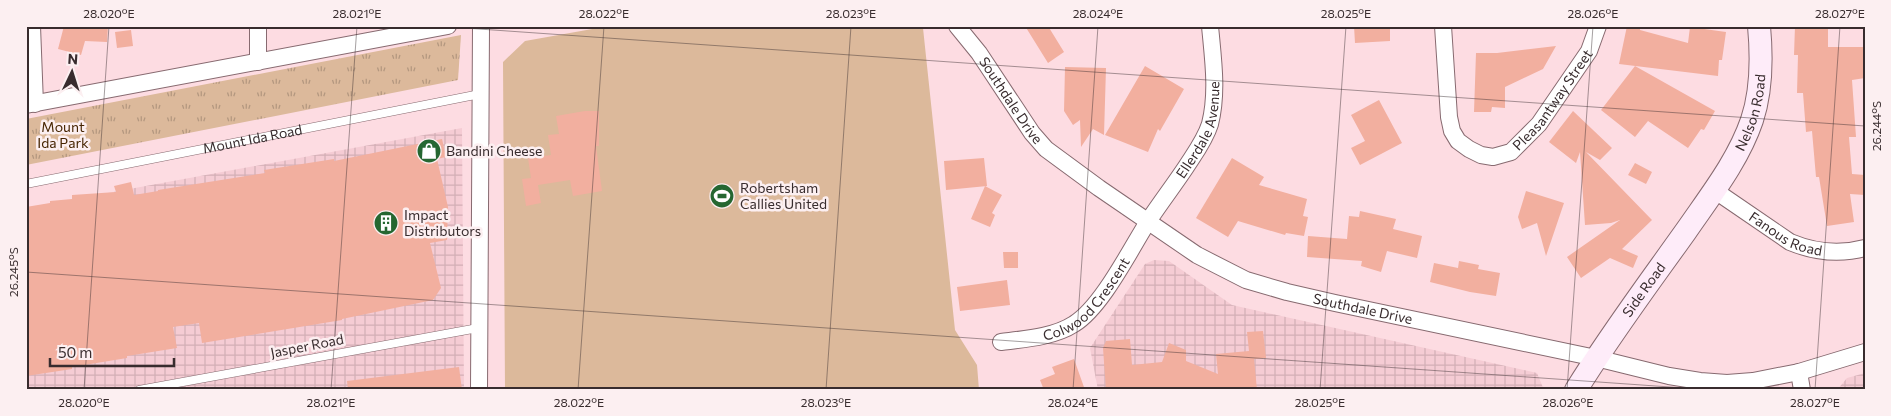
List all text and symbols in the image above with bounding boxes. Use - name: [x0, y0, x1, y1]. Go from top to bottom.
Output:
- text: 28.020°E: [83, 6, 135, 20]
- text: 28.021°E: [333, 6, 381, 20]
- text: 28.022°E: [579, 6, 629, 20]
- text: 28.023°E: [826, 6, 876, 20]
- text: 28.024°E: [1073, 6, 1123, 20]
- text: 28.025°E: [1321, 6, 1371, 20]
- text: 28.026°E: [1568, 6, 1618, 20]
- text: 28.027°E: [1815, 6, 1865, 20]
- street label: Pleasantway Street: [1509, 46, 1596, 154]
- north arrow: [48, 48, 98, 98]
- text: N: [67, 50, 79, 67]
- street label: Southdale Drive: [976, 54, 1047, 147]
- street label: Nelson Road: [1731, 73, 1768, 154]
- street label: Ellerdale Avenue: [1172, 81, 1222, 181]
- text: 26.244°S: [1869, 101, 1883, 151]
- park label: Mount Ida Park: [37, 118, 89, 151]
- street label: Mount Ida Road: [201, 120, 304, 157]
- shop icon: Bandini Cheese: [416, 138, 442, 164]
- place label: Bandini Cheese: [446, 142, 543, 159]
- place label: Robertsham Callies United: [740, 179, 827, 212]
- sports icon: Robertsham Callies United: [709, 183, 735, 209]
- place label: Impact Distributors: [404, 206, 481, 239]
- street label: Fanous Road: [1746, 208, 1824, 259]
- building icon: Impact Distributors: [373, 210, 399, 236]
- text: 26.245°S: [6, 247, 20, 297]
- street label: Colwood Crescent: [1041, 254, 1133, 344]
- street label: Side Road: [1618, 259, 1669, 320]
- street label: Southdale Drive: [1312, 289, 1414, 327]
- street label: Jasper Road: [269, 330, 345, 361]
- scale bar: [50, 336, 174, 368]
- text: 50 m: [58, 343, 92, 361]
- text: 28.020°E: [58, 395, 110, 409]
- text: 28.021°E: [307, 395, 355, 409]
- text: 28.022°E: [554, 395, 604, 409]
- text: 28.023°E: [801, 395, 851, 409]
- text: 28.024°E: [1048, 395, 1098, 409]
- text: 28.025°E: [1295, 395, 1345, 409]
- text: 28.026°E: [1543, 395, 1593, 409]
- text: 28.027°E: [1790, 395, 1840, 409]

